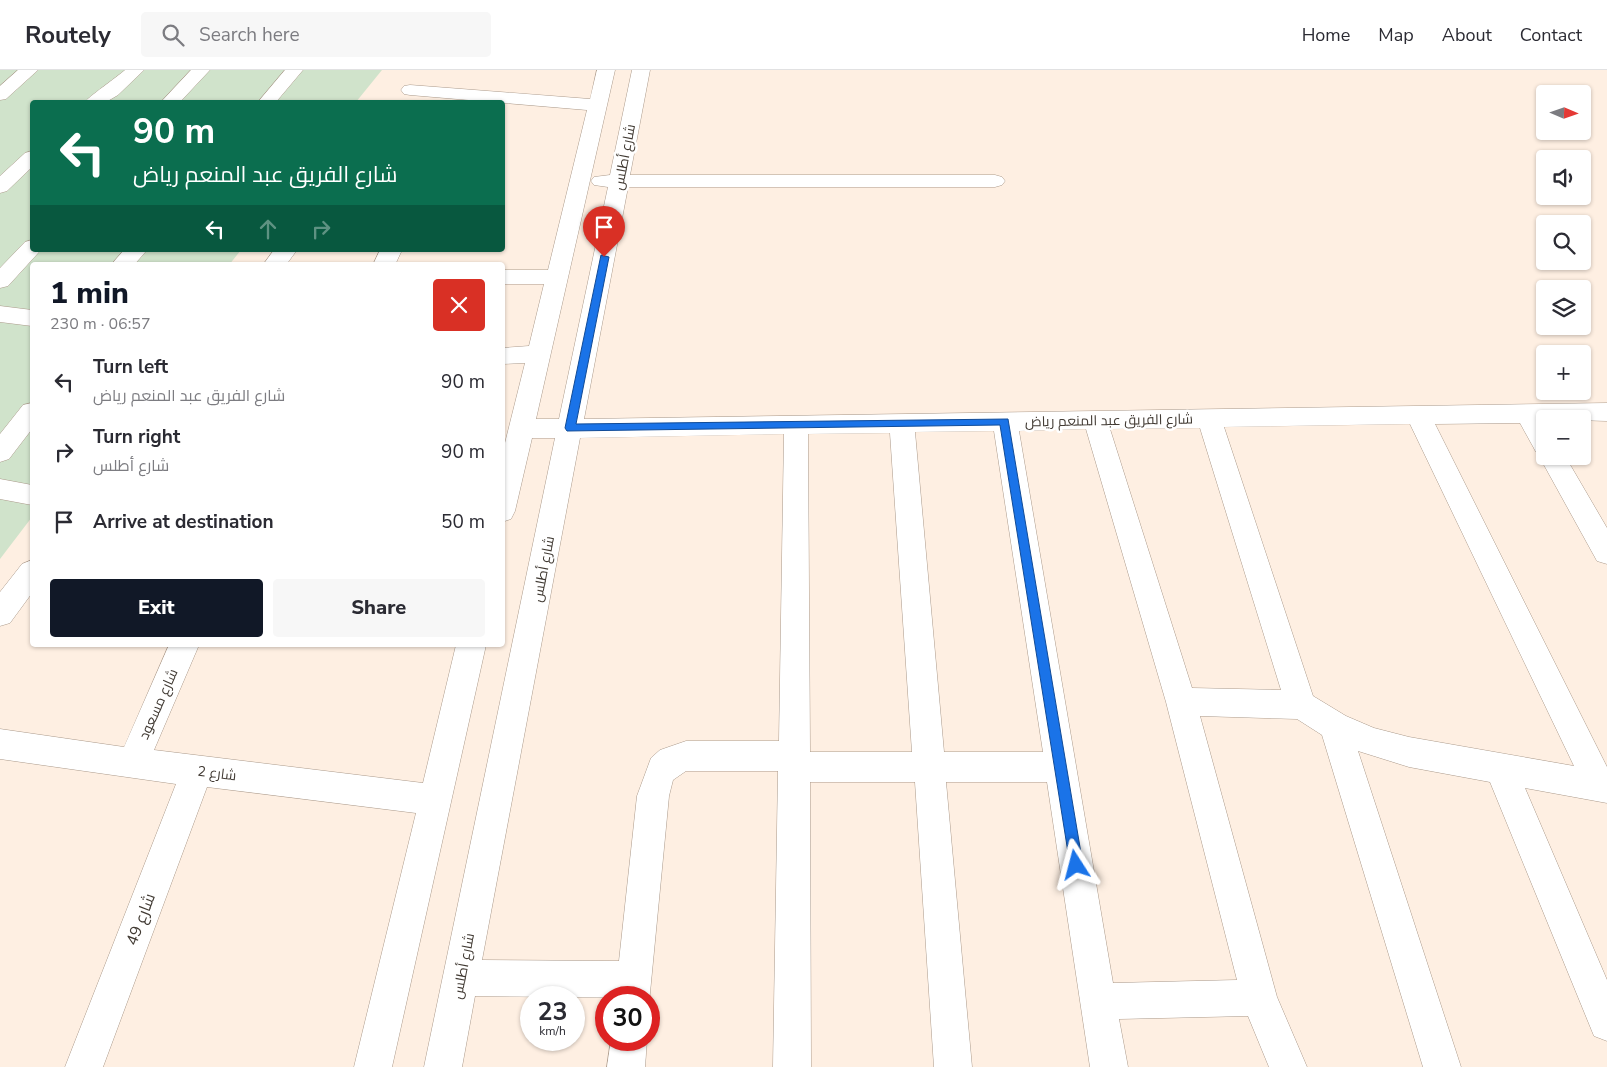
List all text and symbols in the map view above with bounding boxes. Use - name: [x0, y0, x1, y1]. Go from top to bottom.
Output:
- search box: [141, 12, 491, 57]
- text: Routely: [25, 19, 111, 51]
- icon: search: [159, 21, 187, 49]
- text: Search here: [199, 22, 300, 48]
- text: Home: [1302, 23, 1350, 47]
- text: Map: [1378, 23, 1414, 47]
- text: About: [1442, 23, 1492, 47]
- text: Contact: [1520, 23, 1582, 47]
- north arrow: [1536, 85, 1591, 140]
- map controls: [1536, 85, 1591, 465]
- text: 90 m: [133, 108, 215, 155]
- icon: left: [50, 120, 115, 185]
- street label: شارع أطلس: [609, 123, 640, 192]
- button: sound: [1536, 150, 1591, 205]
- text: شارع الفريق عبد المنعم رياض: [133, 160, 397, 190]
- pin: [583, 206, 625, 257]
- icon: arrive: [590, 213, 618, 241]
- icon: left: [201, 215, 229, 243]
- icon: ahead: [254, 215, 282, 243]
- icon: right: [307, 215, 335, 243]
- button: search: [1536, 215, 1591, 270]
- text: 1 min: [50, 273, 129, 314]
- button: close: [433, 279, 485, 331]
- button: layers: [1536, 280, 1591, 335]
- text: 230 m · 06:57: [50, 313, 151, 335]
- button: +: [1536, 345, 1591, 400]
- text: Turn left: [93, 354, 168, 380]
- icon: left: [50, 368, 78, 396]
- text: 90 m: [441, 369, 485, 395]
- text: شارع الفريق عبد المنعم رياض: [93, 385, 285, 407]
- street label: شارع الفريق عبد المنعم رياض: [1025, 410, 1193, 431]
- button: −: [1536, 410, 1591, 465]
- text: Turn right: [93, 424, 180, 450]
- icon: right: [50, 438, 78, 466]
- text: 90 m: [441, 439, 485, 465]
- text: شارع أطلس: [93, 455, 169, 477]
- icon: arrive: [50, 508, 78, 536]
- text: Arrive at destination: [93, 509, 274, 535]
- text: 50 m: [441, 509, 485, 535]
- street label: شارع أطلس: [528, 535, 559, 604]
- button: Exit: [50, 579, 263, 637]
- button: Share: [273, 579, 485, 637]
- street label: شارع مسعود: [134, 666, 182, 743]
- street label: شارع 2: [196, 762, 238, 785]
- position arrow: [1049, 838, 1101, 890]
- street label: شارع 49: [121, 890, 161, 949]
- street label: شارع أطلس: [448, 932, 479, 1001]
- speed limit sign: 30: [595, 986, 660, 1051]
- text: 23: [537, 995, 568, 1029]
- text: km/h: [539, 1023, 566, 1039]

